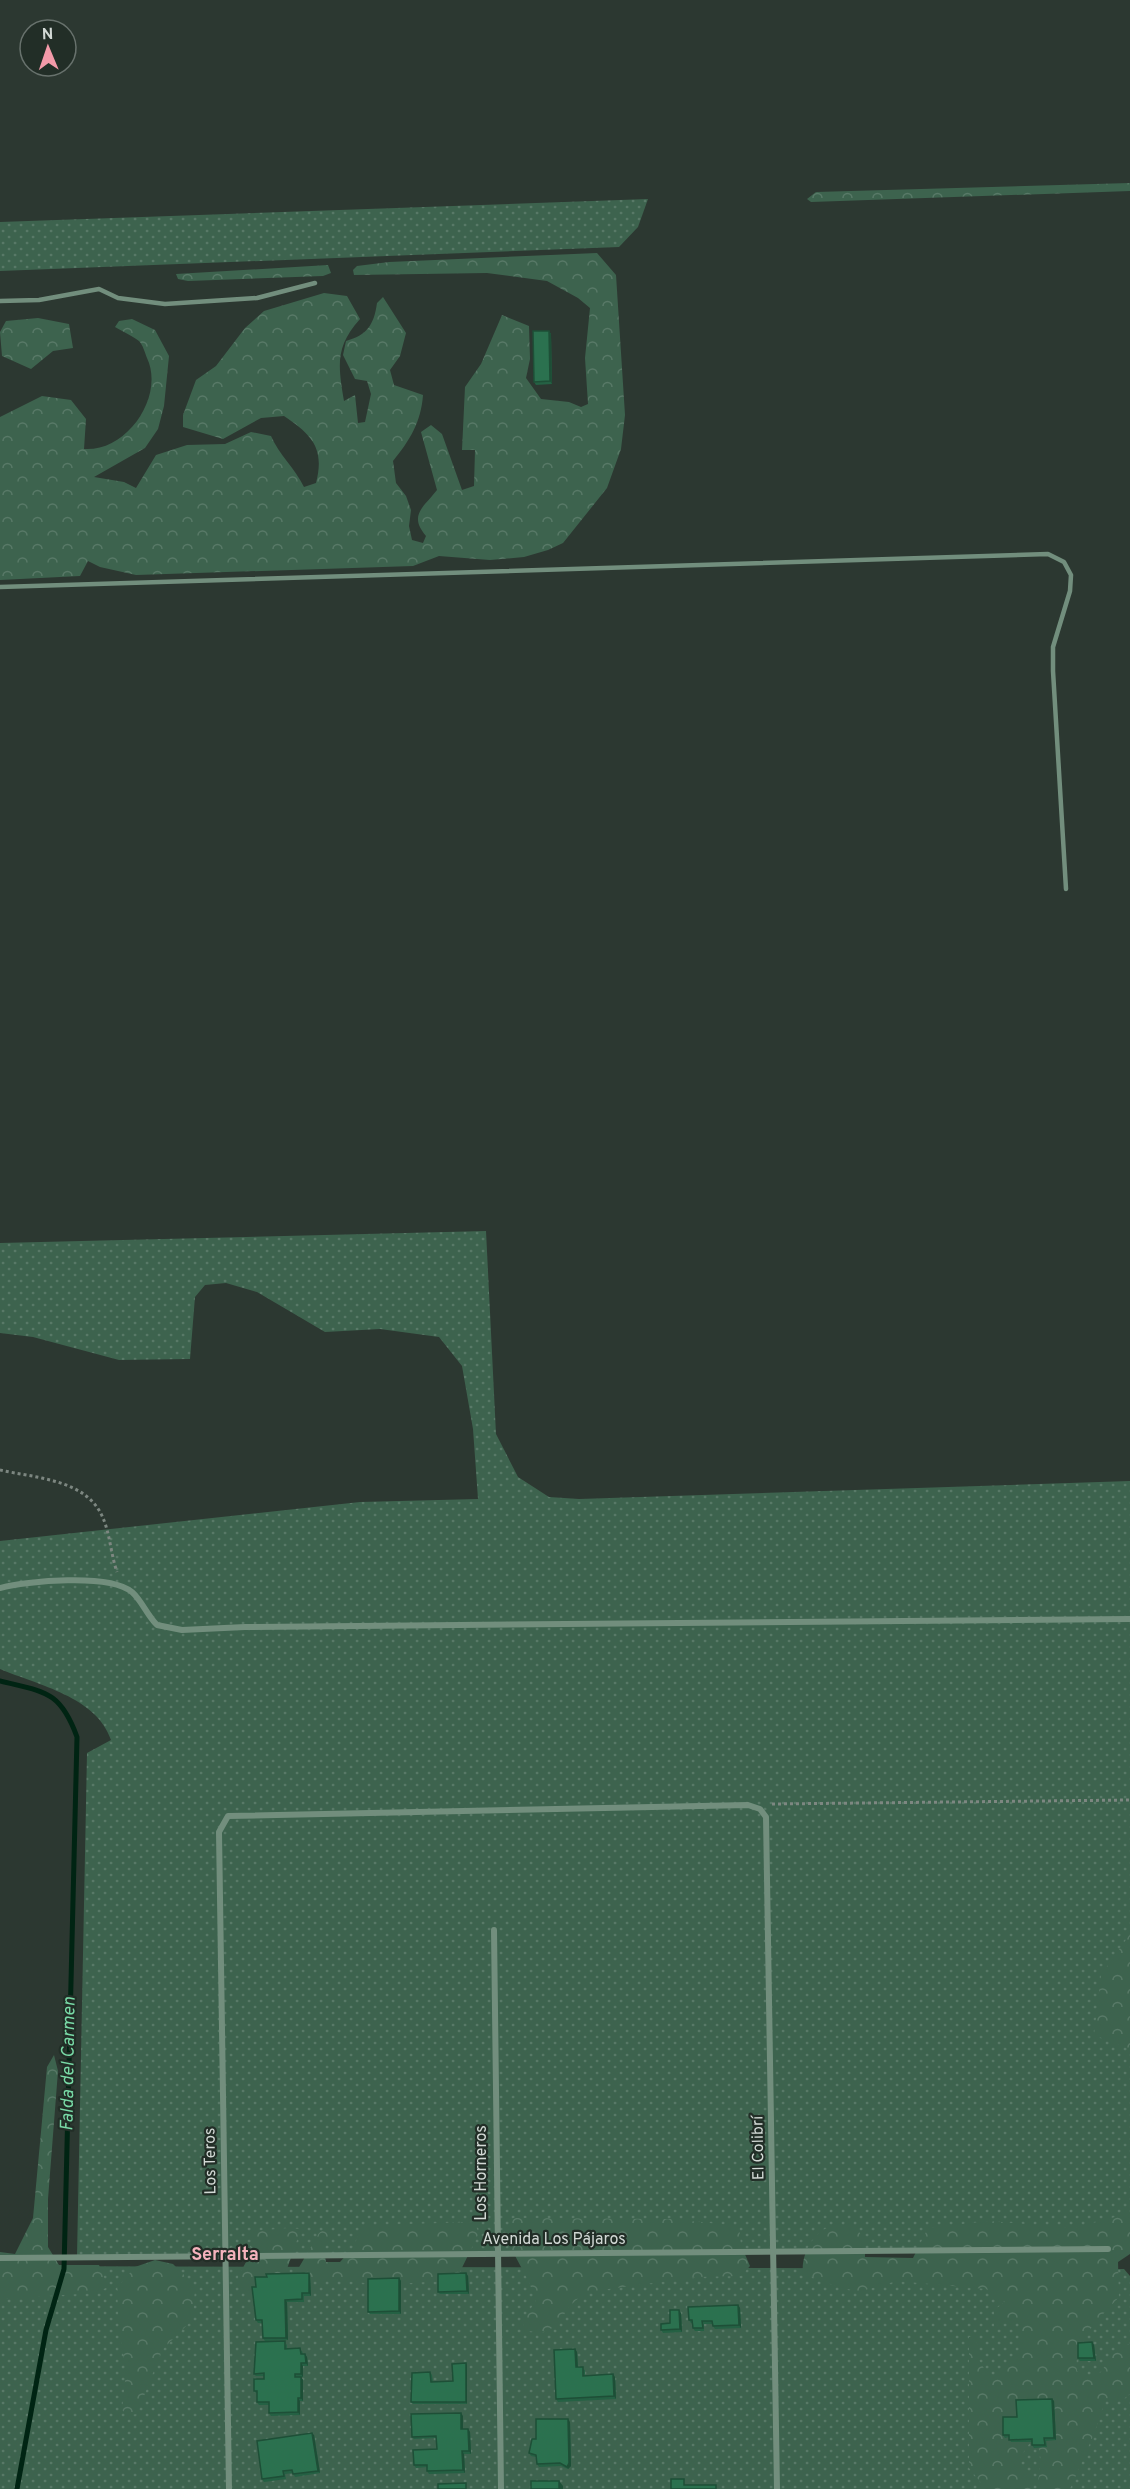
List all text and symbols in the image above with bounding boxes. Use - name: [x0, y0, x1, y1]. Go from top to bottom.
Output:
- north arrow: [18, 18, 78, 78]
- text: N: [41, 25, 54, 45]
- water label: Falda del Carmen: [56, 1997, 82, 2131]
- street label: El Colibrí: [748, 2114, 770, 2180]
- street label: Los Horneros: [472, 2125, 492, 2221]
- street label: Los Teros: [200, 2127, 222, 2195]
- street label: Avenida Los Pájaros: [482, 2230, 626, 2250]
- district label: Serralta: [191, 2244, 259, 2267]

